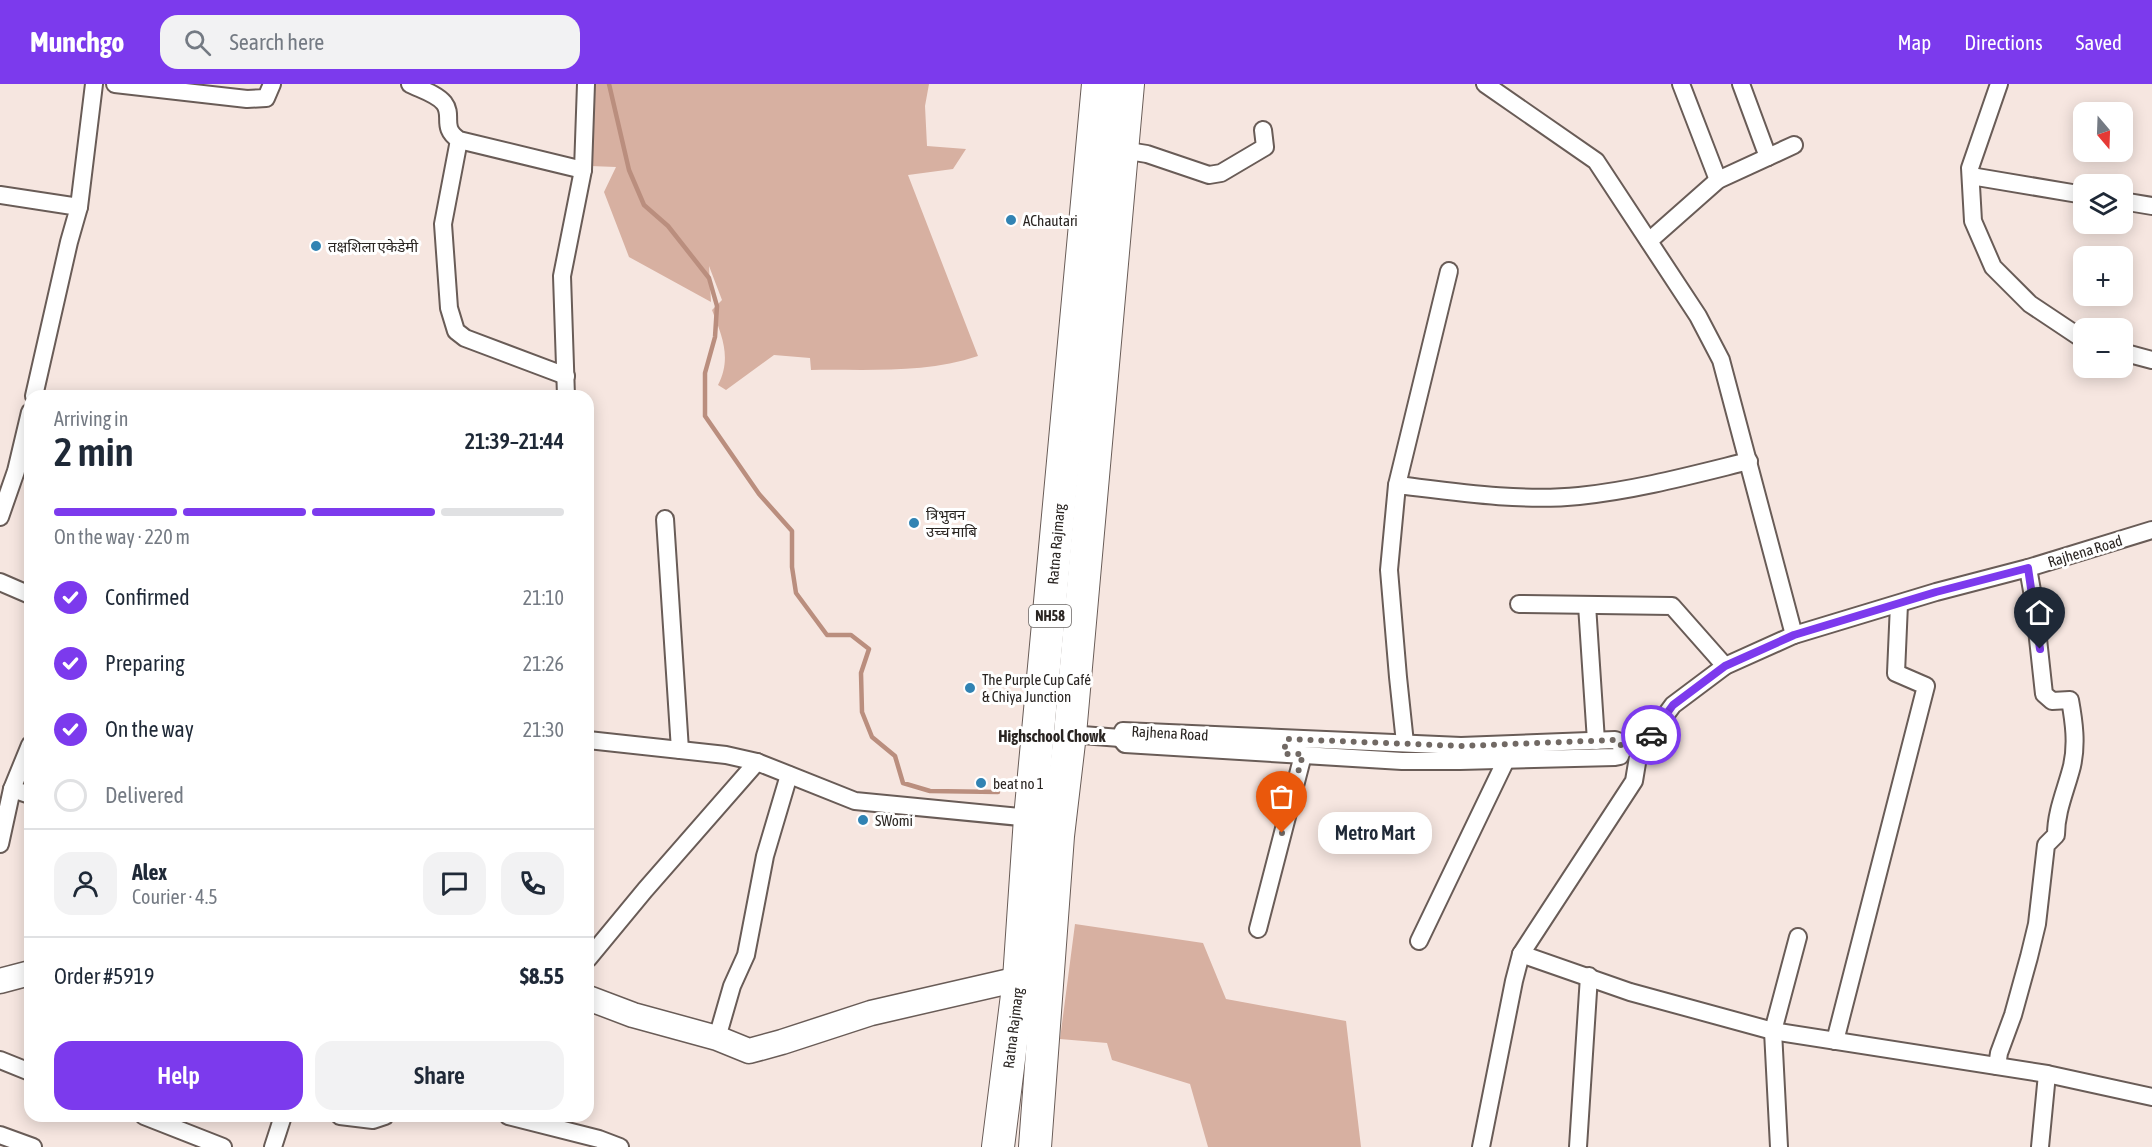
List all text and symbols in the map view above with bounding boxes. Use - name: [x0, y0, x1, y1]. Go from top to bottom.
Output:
- search box: [160, 15, 580, 69]
- text: Munchgo: [30, 26, 124, 58]
- icon: search: [181, 26, 214, 59]
- text: Search here: [229, 29, 324, 55]
- text: Map: [1897, 30, 1931, 54]
- text: Directions: [1964, 30, 2043, 54]
- text: Saved: [2076, 30, 2122, 54]
- north arrow: [2073, 102, 2133, 162]
- map controls: [2073, 102, 2133, 378]
- button: layers: [2073, 174, 2133, 234]
- place label: AChautari: [1023, 212, 1078, 229]
- marker: AChautari: [1004, 213, 1018, 227]
- place label: तक्षशिला एकेडेमी: [328, 238, 419, 255]
- marker: तक्षशिला एकेडेमी: [309, 239, 323, 253]
- button: +: [2073, 246, 2133, 306]
- button: −: [2073, 318, 2133, 378]
- text: Arriving in: [54, 407, 128, 430]
- text: 21:39–21:44: [465, 428, 564, 454]
- text: 2 min: [54, 430, 134, 474]
- street label: Ratna Rajmarg: [1044, 502, 1068, 585]
- place label: त्रिभुवन उच्च माबि: [926, 506, 977, 540]
- marker: त्रिभुवन उच्च माबि: [907, 516, 921, 530]
- text: On the way · 220 m: [54, 525, 190, 548]
- street label: Rajhena Road: [2046, 532, 2124, 570]
- icon: check: [54, 581, 87, 614]
- text: Confirmed: [105, 584, 190, 610]
- text: 21:10: [523, 586, 564, 609]
- pin: [2014, 587, 2065, 649]
- icon: home: [2023, 596, 2056, 629]
- road number: NH58: [1029, 605, 1071, 627]
- icon: check: [54, 647, 87, 680]
- text: Preparing: [105, 650, 185, 676]
- text: 21:26: [523, 652, 564, 675]
- place label: The Purple Cup Café & Chiya Junction: [982, 671, 1091, 705]
- marker: The Purple Cup Café & Chiya Junction: [963, 681, 977, 695]
- courier: [1621, 705, 1681, 765]
- icon: check: [54, 713, 87, 746]
- text: On the way: [105, 716, 194, 742]
- text: 21:30: [523, 718, 564, 741]
- icon: car: [1635, 719, 1668, 752]
- street label: Rajhena Road: [1131, 722, 1209, 744]
- district label: Highschool Chowk: [998, 727, 1107, 745]
- pin: [1256, 771, 1307, 833]
- place label: beat no 1: [993, 775, 1044, 792]
- marker: beat no 1: [974, 776, 988, 790]
- icon: bag: [1265, 780, 1298, 813]
- text: Delivered: [105, 782, 184, 808]
- place label: SWomi: [875, 812, 913, 829]
- callout: Metro Mart: [1318, 812, 1432, 854]
- marker: SWomi: [856, 813, 870, 827]
- text: Metro Mart: [1335, 821, 1415, 844]
- button: person: [54, 852, 117, 915]
- button: chat: [423, 852, 486, 915]
- button: phone: [501, 852, 564, 915]
- text: Alex: [132, 859, 167, 885]
- text: Courier · 4.5: [132, 885, 218, 908]
- text: Order #5919: [54, 963, 154, 989]
- text: $8.55: [520, 963, 564, 989]
- street label: Ratna Rajmarg: [1000, 986, 1026, 1069]
- button: Help: [54, 1041, 303, 1110]
- button: Share: [315, 1041, 564, 1110]

